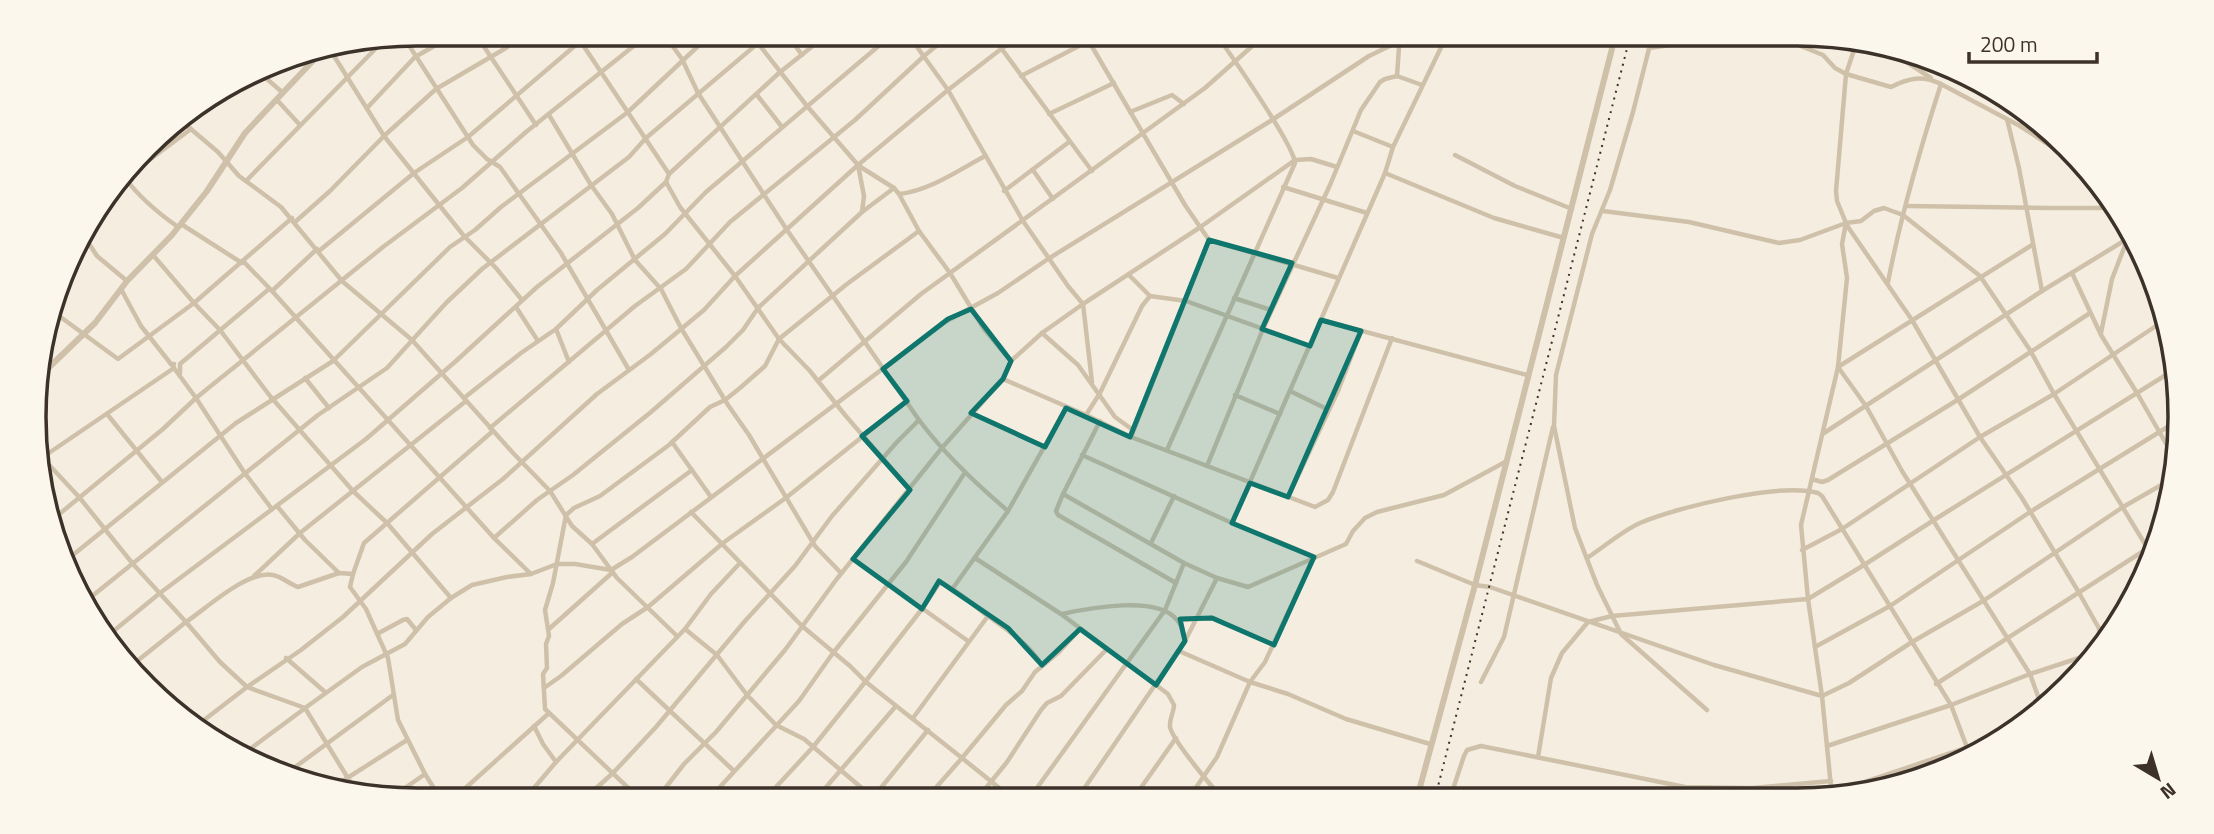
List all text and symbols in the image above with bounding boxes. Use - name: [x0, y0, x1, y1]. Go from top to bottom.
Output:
- scale bar: [1969, 21, 2097, 65]
- text: 200 m: [1980, 28, 2037, 60]
- north arrow: [2123, 743, 2193, 813]
- text: N: [2155, 776, 2183, 807]

